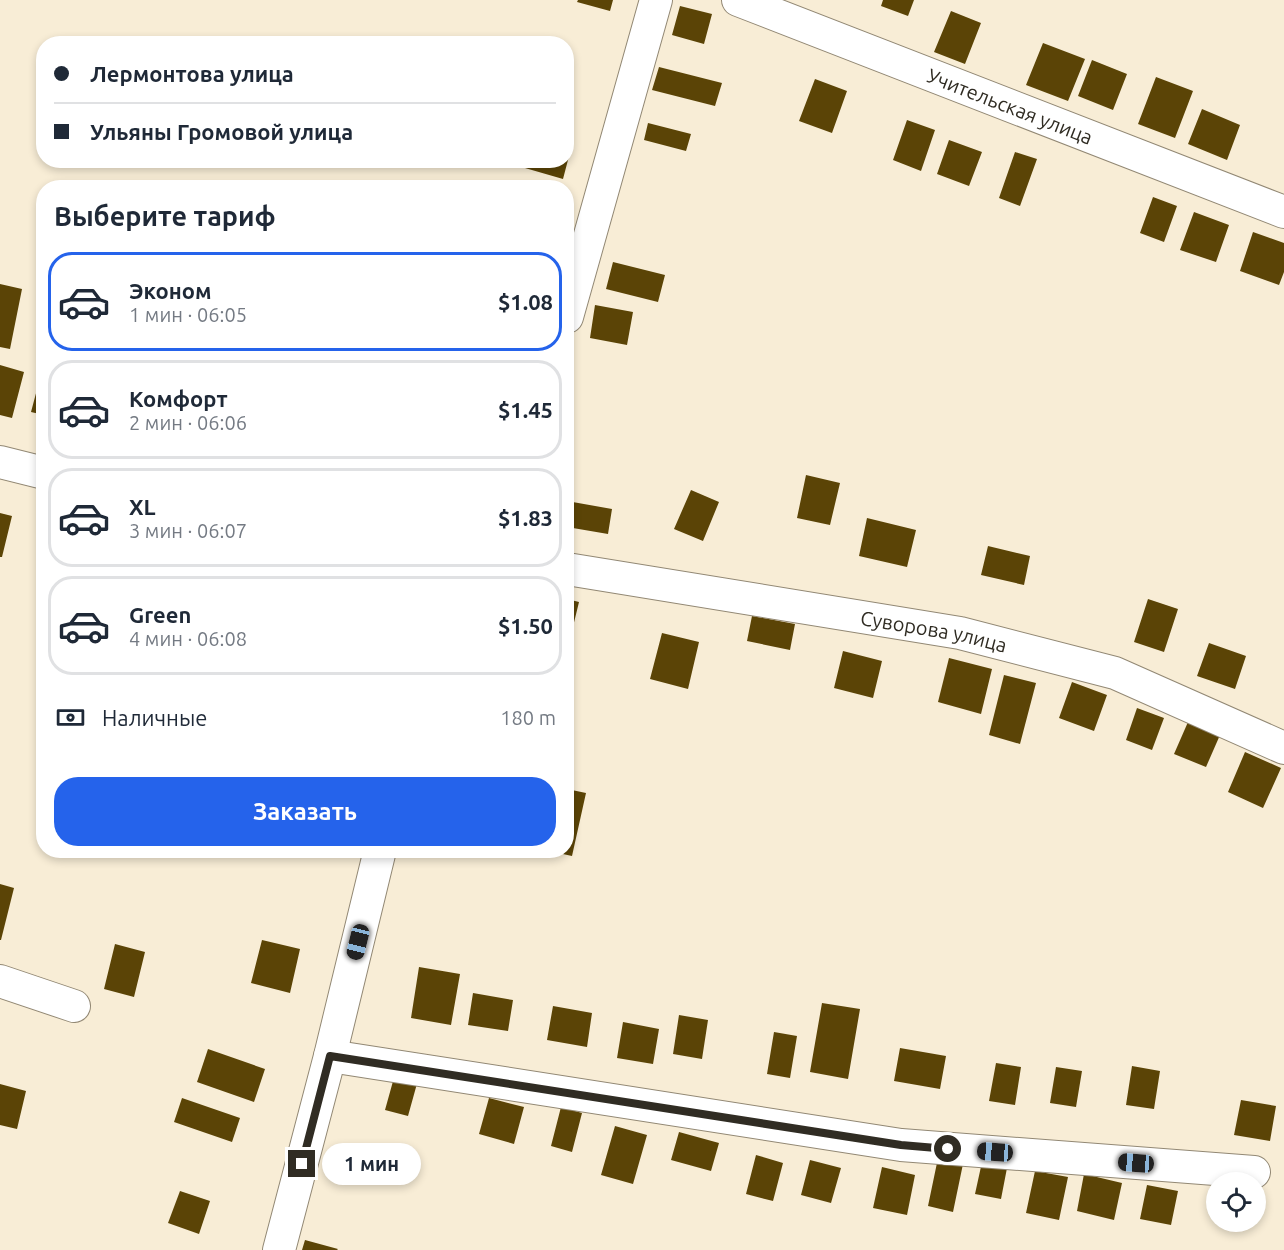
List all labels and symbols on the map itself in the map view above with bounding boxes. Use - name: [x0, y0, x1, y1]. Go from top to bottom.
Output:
- street label: Учительская улица: [924, 63, 1096, 148]
- street label: Суворова улица: [859, 605, 1010, 656]
- car: [345, 922, 371, 962]
- route start: [934, 1135, 961, 1162]
- car: [976, 1142, 1014, 1162]
- callout: 1 мин: [323, 1143, 422, 1185]
- route end: [288, 1150, 315, 1177]
- car: [1117, 1153, 1155, 1173]

